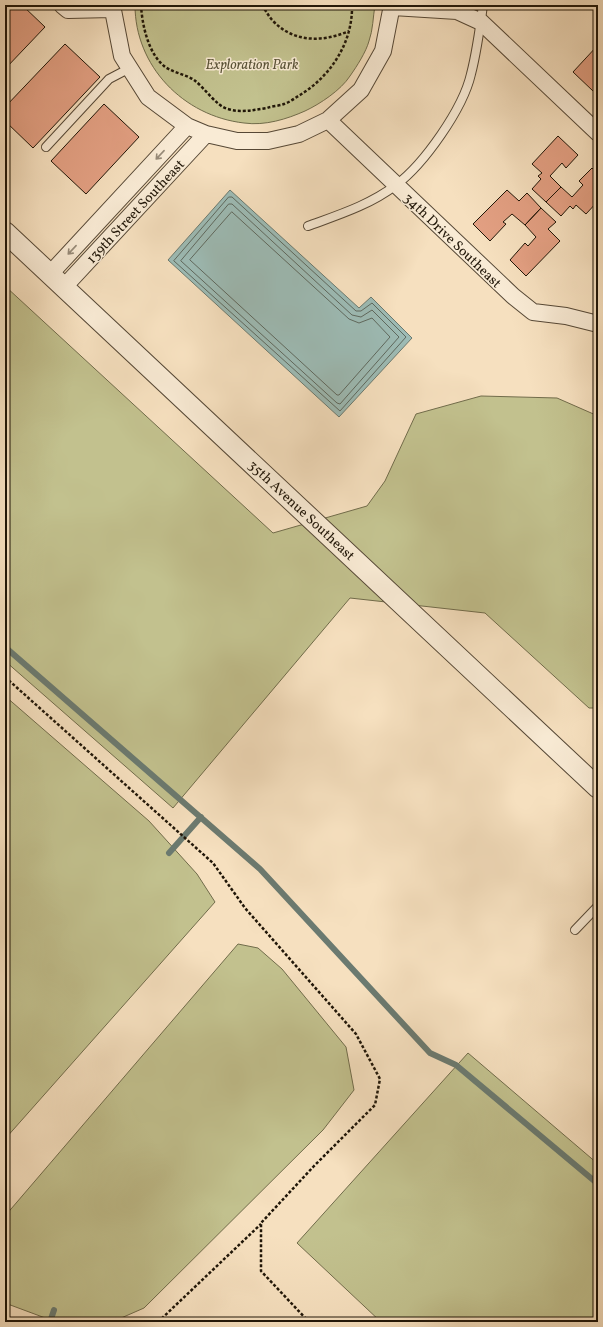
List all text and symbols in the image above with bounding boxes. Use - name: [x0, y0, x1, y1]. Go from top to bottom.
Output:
- park label: Exploration Park: [206, 56, 299, 75]
- one-way arrow: [156, 149, 165, 159]
- street label: 139th Street Southeast: [83, 156, 189, 268]
- street label: 34th Drive Southeast: [399, 189, 505, 293]
- one-way arrow: [67, 245, 76, 255]
- street label: 35th Avenue Southeast: [244, 457, 358, 566]

